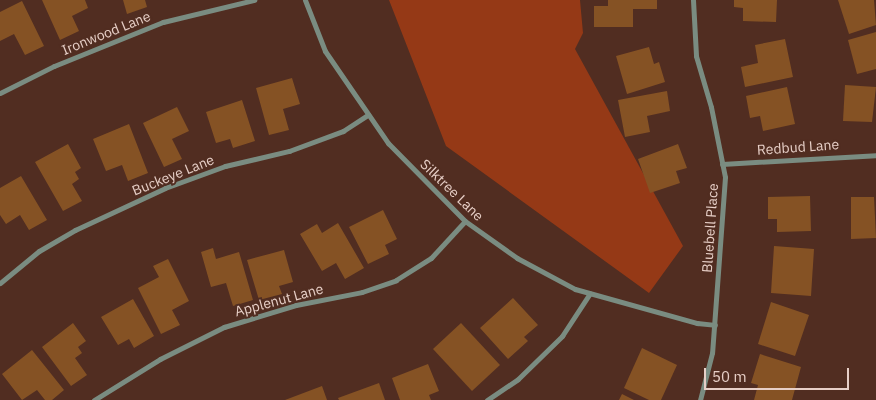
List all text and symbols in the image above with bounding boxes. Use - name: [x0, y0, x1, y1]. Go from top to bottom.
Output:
- street label: Ironwood Lane: [59, 8, 153, 58]
- street label: Redbud Lane: [756, 136, 840, 158]
- street label: Buckeye Lane: [130, 151, 216, 199]
- street label: Silktree Lane: [417, 156, 487, 224]
- street label: Bluebell Place: [698, 183, 722, 273]
- street label: Applenut Lane: [233, 280, 325, 320]
- scale bar: [706, 358, 851, 390]
- text: 50 m: [712, 367, 747, 386]

